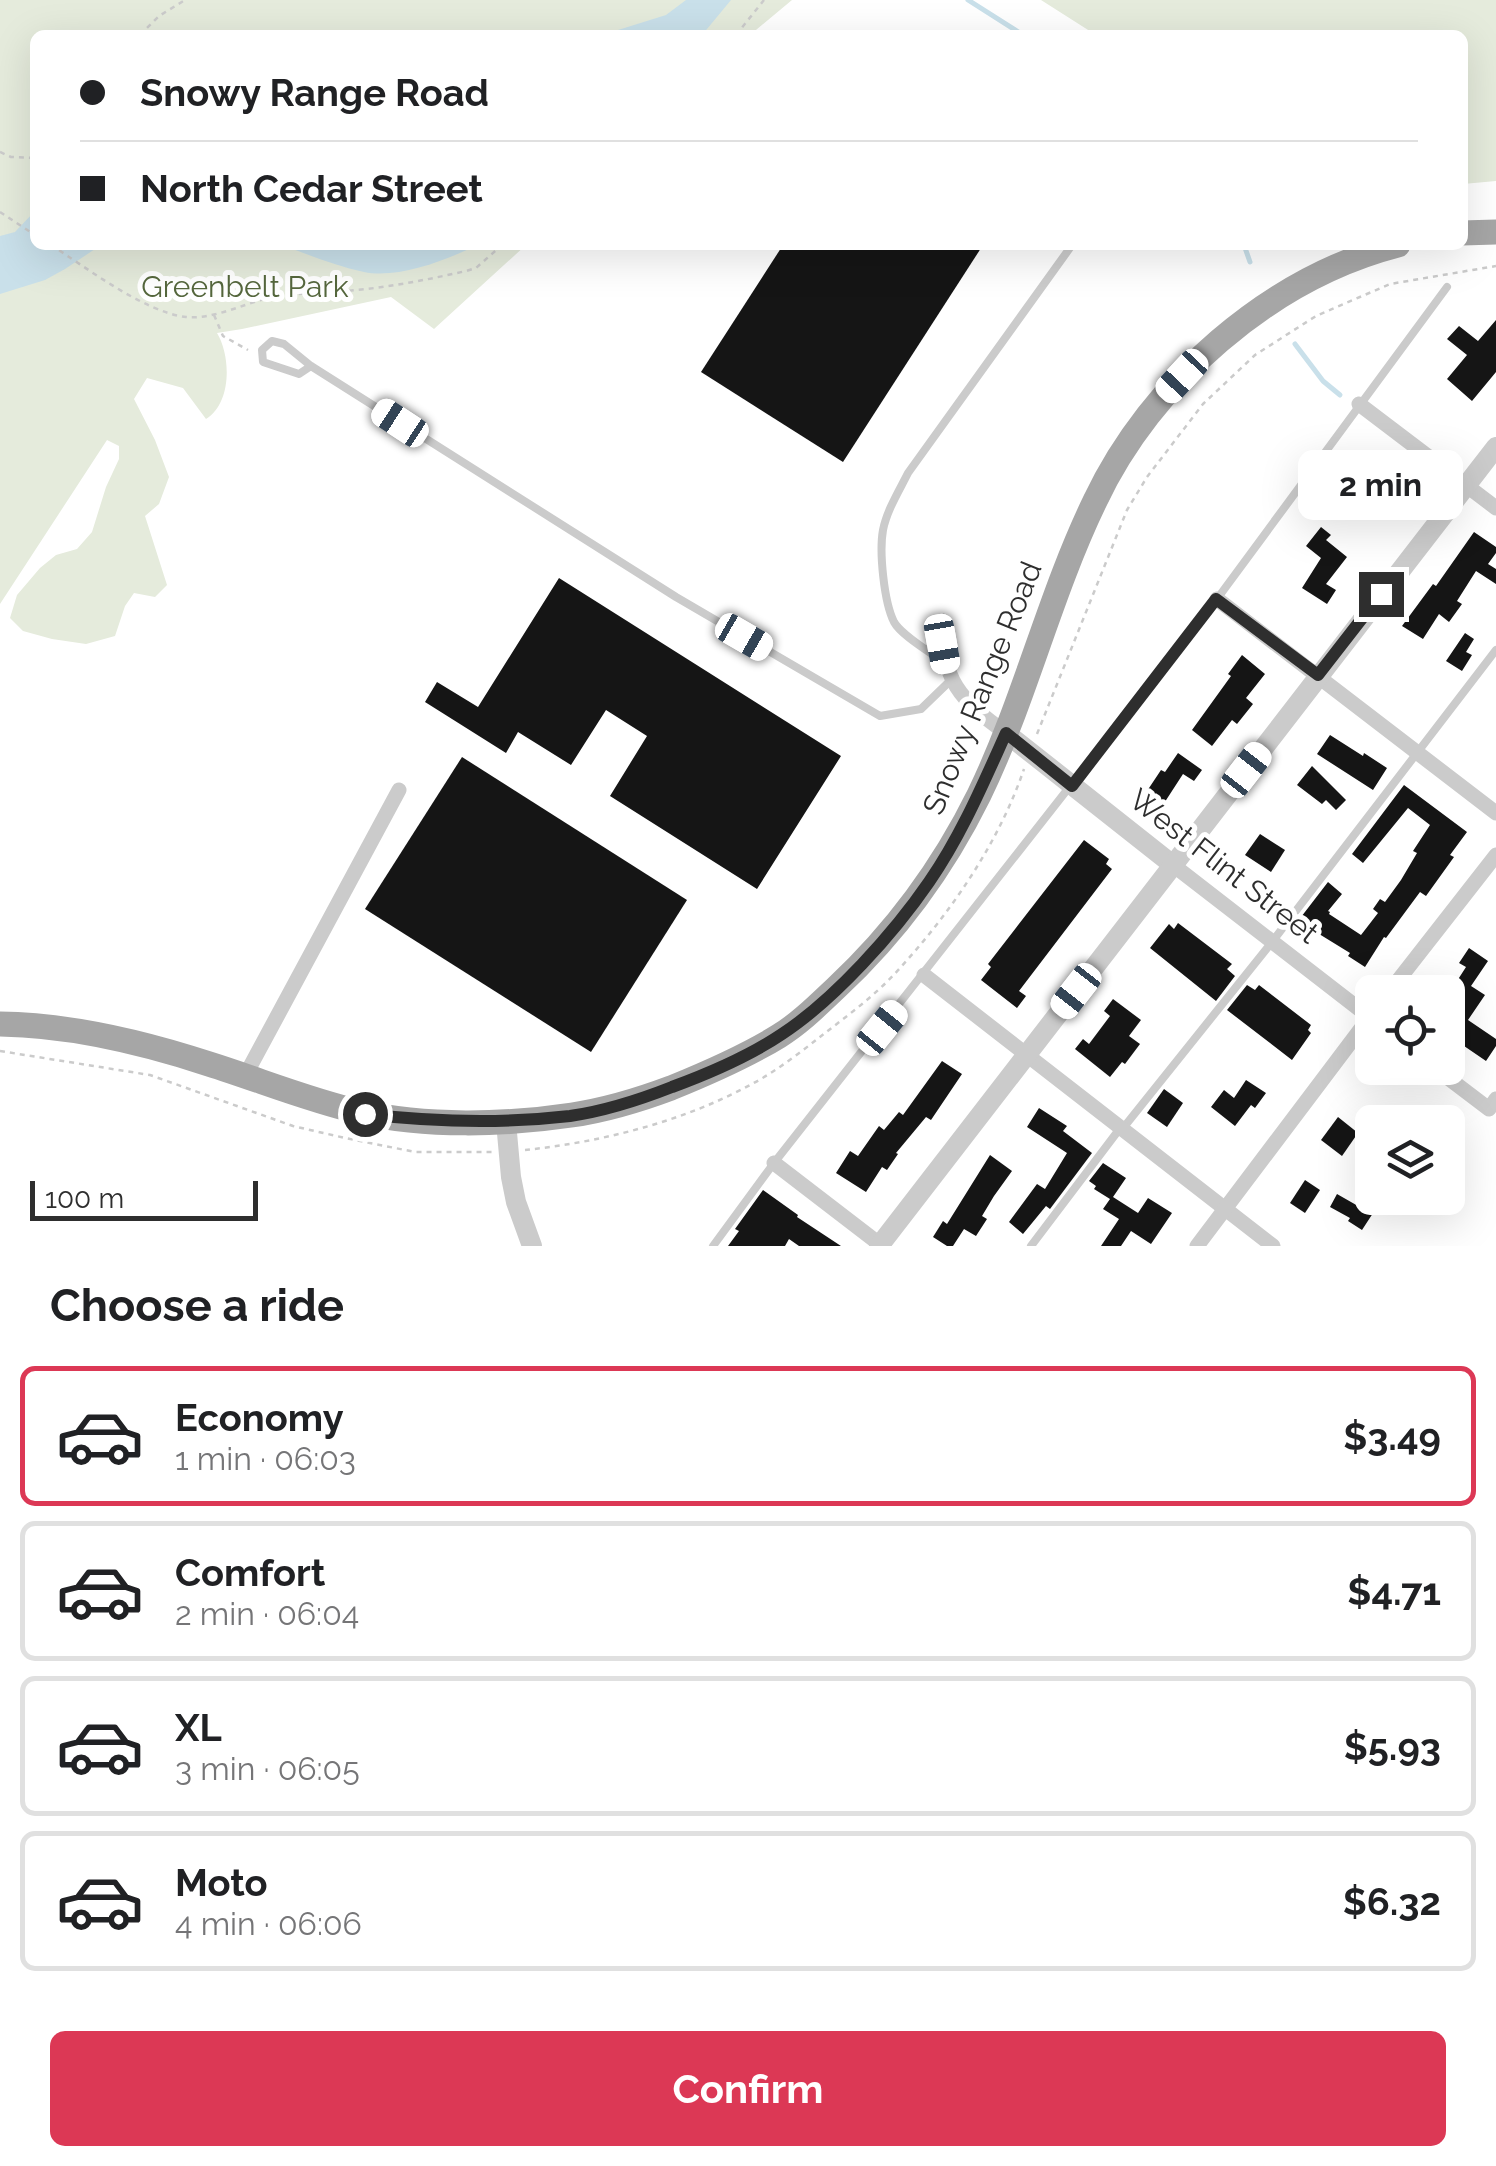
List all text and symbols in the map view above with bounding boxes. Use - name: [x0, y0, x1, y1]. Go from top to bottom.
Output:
- text: Snowy Range Road: [140, 70, 489, 115]
- text: North Cedar Street: [140, 166, 483, 211]
- park label: Greenbelt Park: [141, 269, 349, 304]
- car: [1151, 344, 1213, 408]
- car: [367, 394, 433, 452]
- callout: 2 min: [1298, 449, 1464, 519]
- text: 2 min: [1339, 466, 1422, 503]
- street label: Snowy Range Road: [915, 557, 1049, 819]
- route end: [1359, 572, 1404, 617]
- car: [711, 609, 777, 665]
- car: [922, 612, 962, 676]
- car: [1216, 737, 1276, 803]
- street label: West Flint Street: [1123, 781, 1325, 951]
- car: [1046, 958, 1106, 1024]
- map controls: [1355, 975, 1465, 1215]
- button: locate: [1355, 975, 1465, 1085]
- car: [851, 995, 913, 1061]
- route start: [343, 1092, 388, 1137]
- button: layers: [1355, 1105, 1465, 1215]
- scale bar: [30, 1176, 258, 1220]
- text: 100 m: [45, 1182, 124, 1215]
- text: Choose a ride: [50, 1279, 344, 1332]
- icon: car: [55, 1391, 145, 1481]
- text: Economy: [175, 1395, 344, 1440]
- text: $3.49: [1343, 1414, 1441, 1459]
- text: 1 min · 06:03: [175, 1440, 356, 1477]
- icon: car: [55, 1546, 145, 1636]
- text: Comfort: [175, 1550, 325, 1595]
- text: $4.71: [1347, 1569, 1441, 1614]
- text: 2 min · 06:04: [175, 1595, 359, 1632]
- icon: car: [55, 1701, 145, 1791]
- text: XL: [175, 1705, 222, 1750]
- text: $5.93: [1344, 1724, 1441, 1769]
- text: 3 min · 06:05: [175, 1750, 360, 1787]
- icon: car: [55, 1856, 145, 1946]
- text: Moto: [175, 1860, 268, 1905]
- text: $6.32: [1343, 1879, 1441, 1924]
- text: 4 min · 06:06: [175, 1905, 362, 1942]
- button: Confirm: [50, 2031, 1446, 2146]

